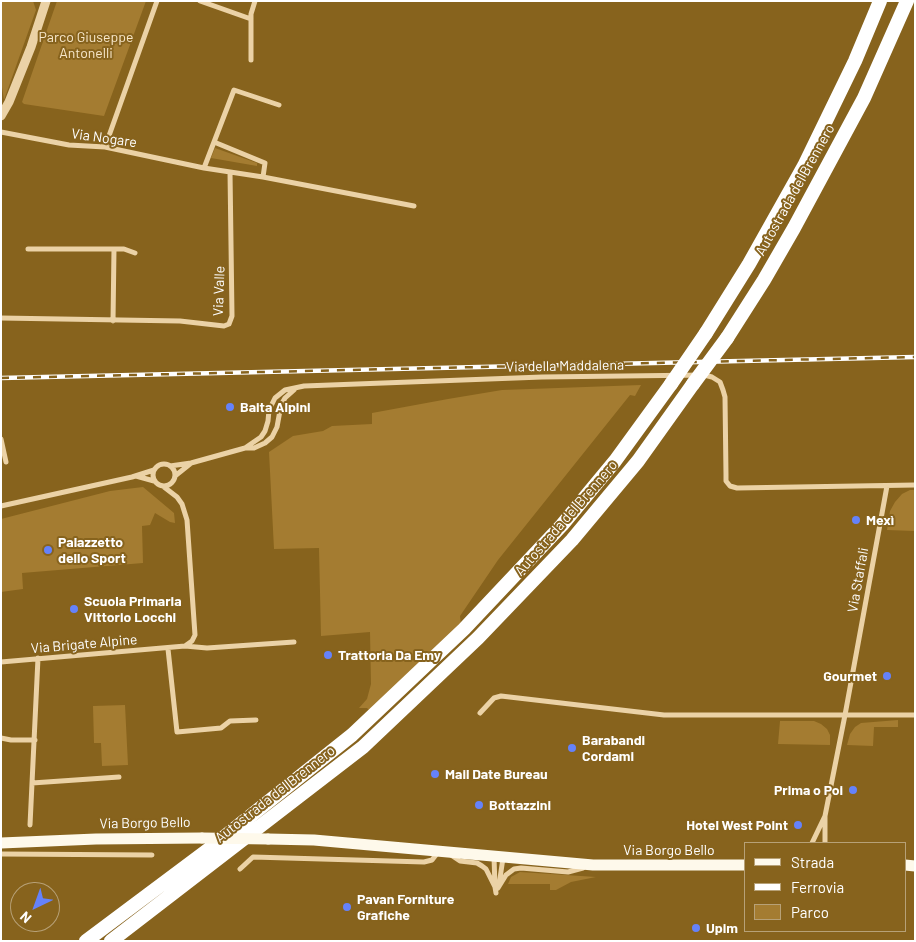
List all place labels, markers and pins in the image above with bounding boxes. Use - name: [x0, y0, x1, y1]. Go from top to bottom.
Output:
- place label: Baita Alpini: [240, 399, 311, 415]
- marker: Baita Alpini: [224, 401, 236, 413]
- place label: Mexì: [866, 512, 894, 528]
- marker: Mexì: [850, 514, 862, 526]
- place label: Palazzetto dello Sport: [58, 534, 126, 566]
- marker: Palazzetto dello Sport: [42, 544, 54, 556]
- place label: Scuola Primaria Vittorio Locchi: [84, 593, 182, 626]
- marker: Scuola Primaria Vittorio Locchi: [68, 603, 80, 615]
- place label: Trattoria Da Emy: [338, 647, 441, 663]
- marker: Trattoria Da Emy: [322, 649, 334, 661]
- place label: Gourmet: [823, 668, 877, 684]
- marker: Gourmet: [881, 670, 893, 682]
- place label: Barabandi Cordami: [582, 732, 645, 764]
- marker: Barabandi Cordami: [566, 742, 578, 754]
- place label: Mail Date Bureau: [445, 766, 548, 782]
- marker: Mail Date Bureau: [429, 768, 441, 780]
- place label: Prima o Poi: [774, 782, 843, 798]
- marker: Prima o Poi: [847, 784, 859, 796]
- place label: Bottazzini: [489, 797, 551, 813]
- marker: Bottazzini: [473, 799, 485, 811]
- place label: Hotel West Point: [686, 817, 788, 833]
- marker: Hotel West Point: [792, 819, 804, 831]
- place label: Pavan Forniture Grafiche: [357, 891, 454, 924]
- marker: Pavan Forniture Grafiche: [341, 901, 353, 913]
- place label: Upim: [706, 920, 738, 936]
- marker: Upim: [690, 922, 702, 934]

